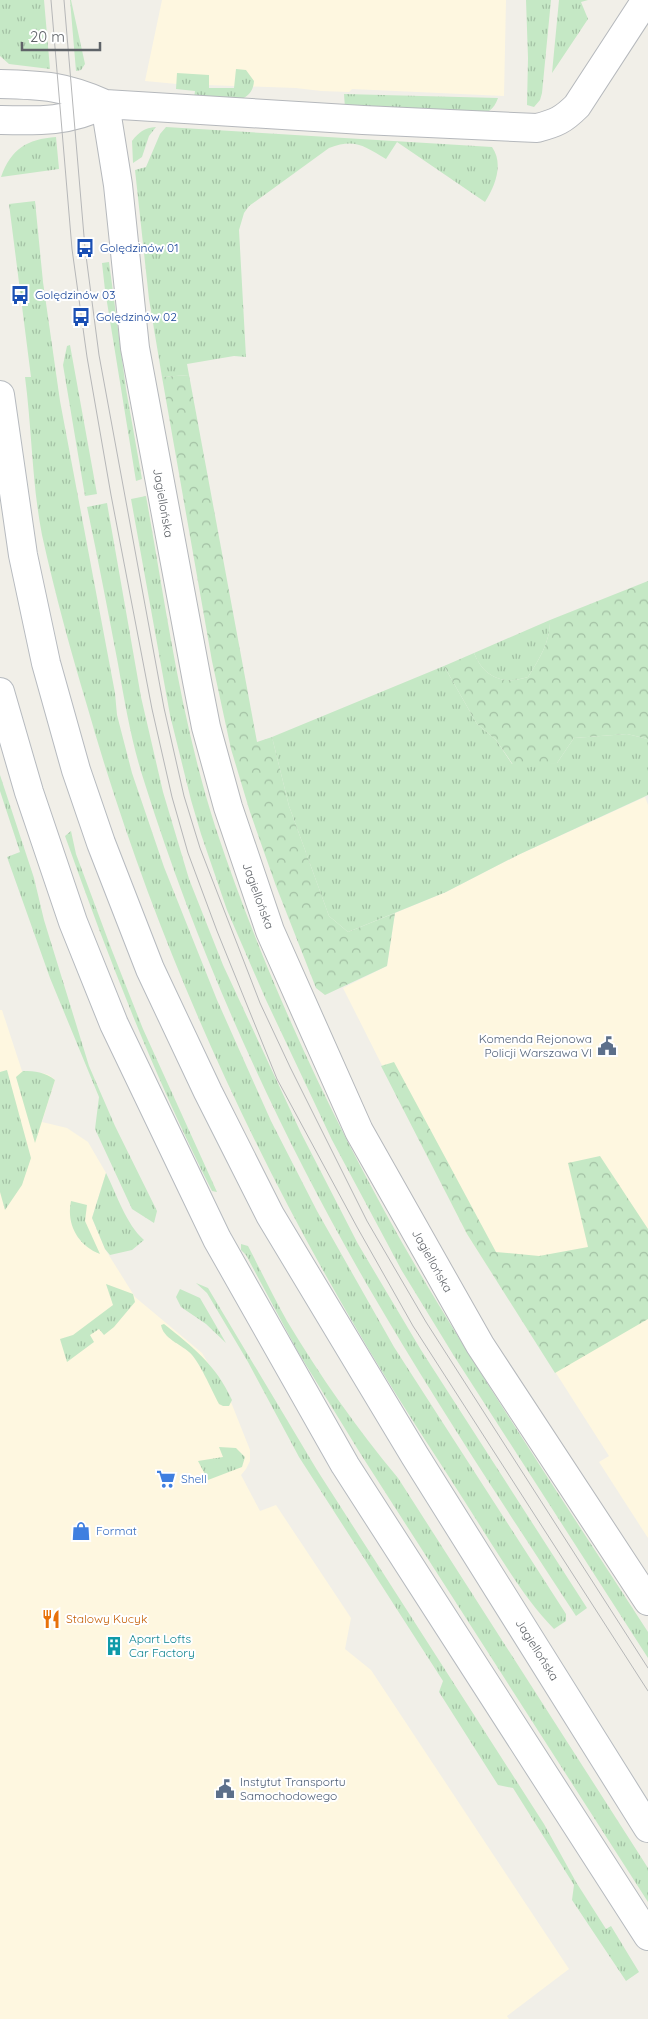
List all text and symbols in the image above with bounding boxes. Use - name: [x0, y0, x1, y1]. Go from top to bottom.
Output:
- scale bar: [22, 20, 100, 52]
- text: 20 m: [30, 27, 65, 46]
- bus stop icon: Golędzinów 01: [74, 237, 96, 259]
- place label: Golędzinów 01: [100, 240, 179, 255]
- bus stop icon: Golędzinów 03: [9, 284, 31, 306]
- place label: Golędzinów 03: [35, 287, 116, 302]
- bus stop icon: Golędzinów 02: [70, 306, 92, 328]
- place label: Golędzinów 02: [96, 309, 177, 324]
- street label: Jagiellońska: [150, 467, 177, 539]
- street label: Jagiellońska: [239, 860, 277, 931]
- place label: Komenda Rejonowa Policji Warszawa VI: [479, 1031, 592, 1060]
- public building icon: Komenda Rejonowa Policji Warszawa VI: [596, 1035, 618, 1057]
- street label: Jagiellońska: [409, 1227, 456, 1295]
- supermarket icon: Shell: [155, 1468, 177, 1490]
- place label: Shell: [181, 1471, 207, 1486]
- shop icon: Format: [70, 1520, 92, 1542]
- place label: Format: [96, 1523, 137, 1538]
- restaurant icon: Stalowy Kucyk: [40, 1608, 62, 1630]
- place label: Stalowy Kucyk: [66, 1611, 147, 1626]
- street label: Jagiellońska: [513, 1616, 562, 1683]
- place label: Apart Lofts Car Factory: [129, 1631, 195, 1660]
- building icon: Apart Lofts Car Factory: [103, 1635, 125, 1657]
- place label: Instytut Transportu Samochodowego: [240, 1774, 346, 1803]
- public building icon: Instytut Transportu Samochodowego: [214, 1778, 236, 1800]

